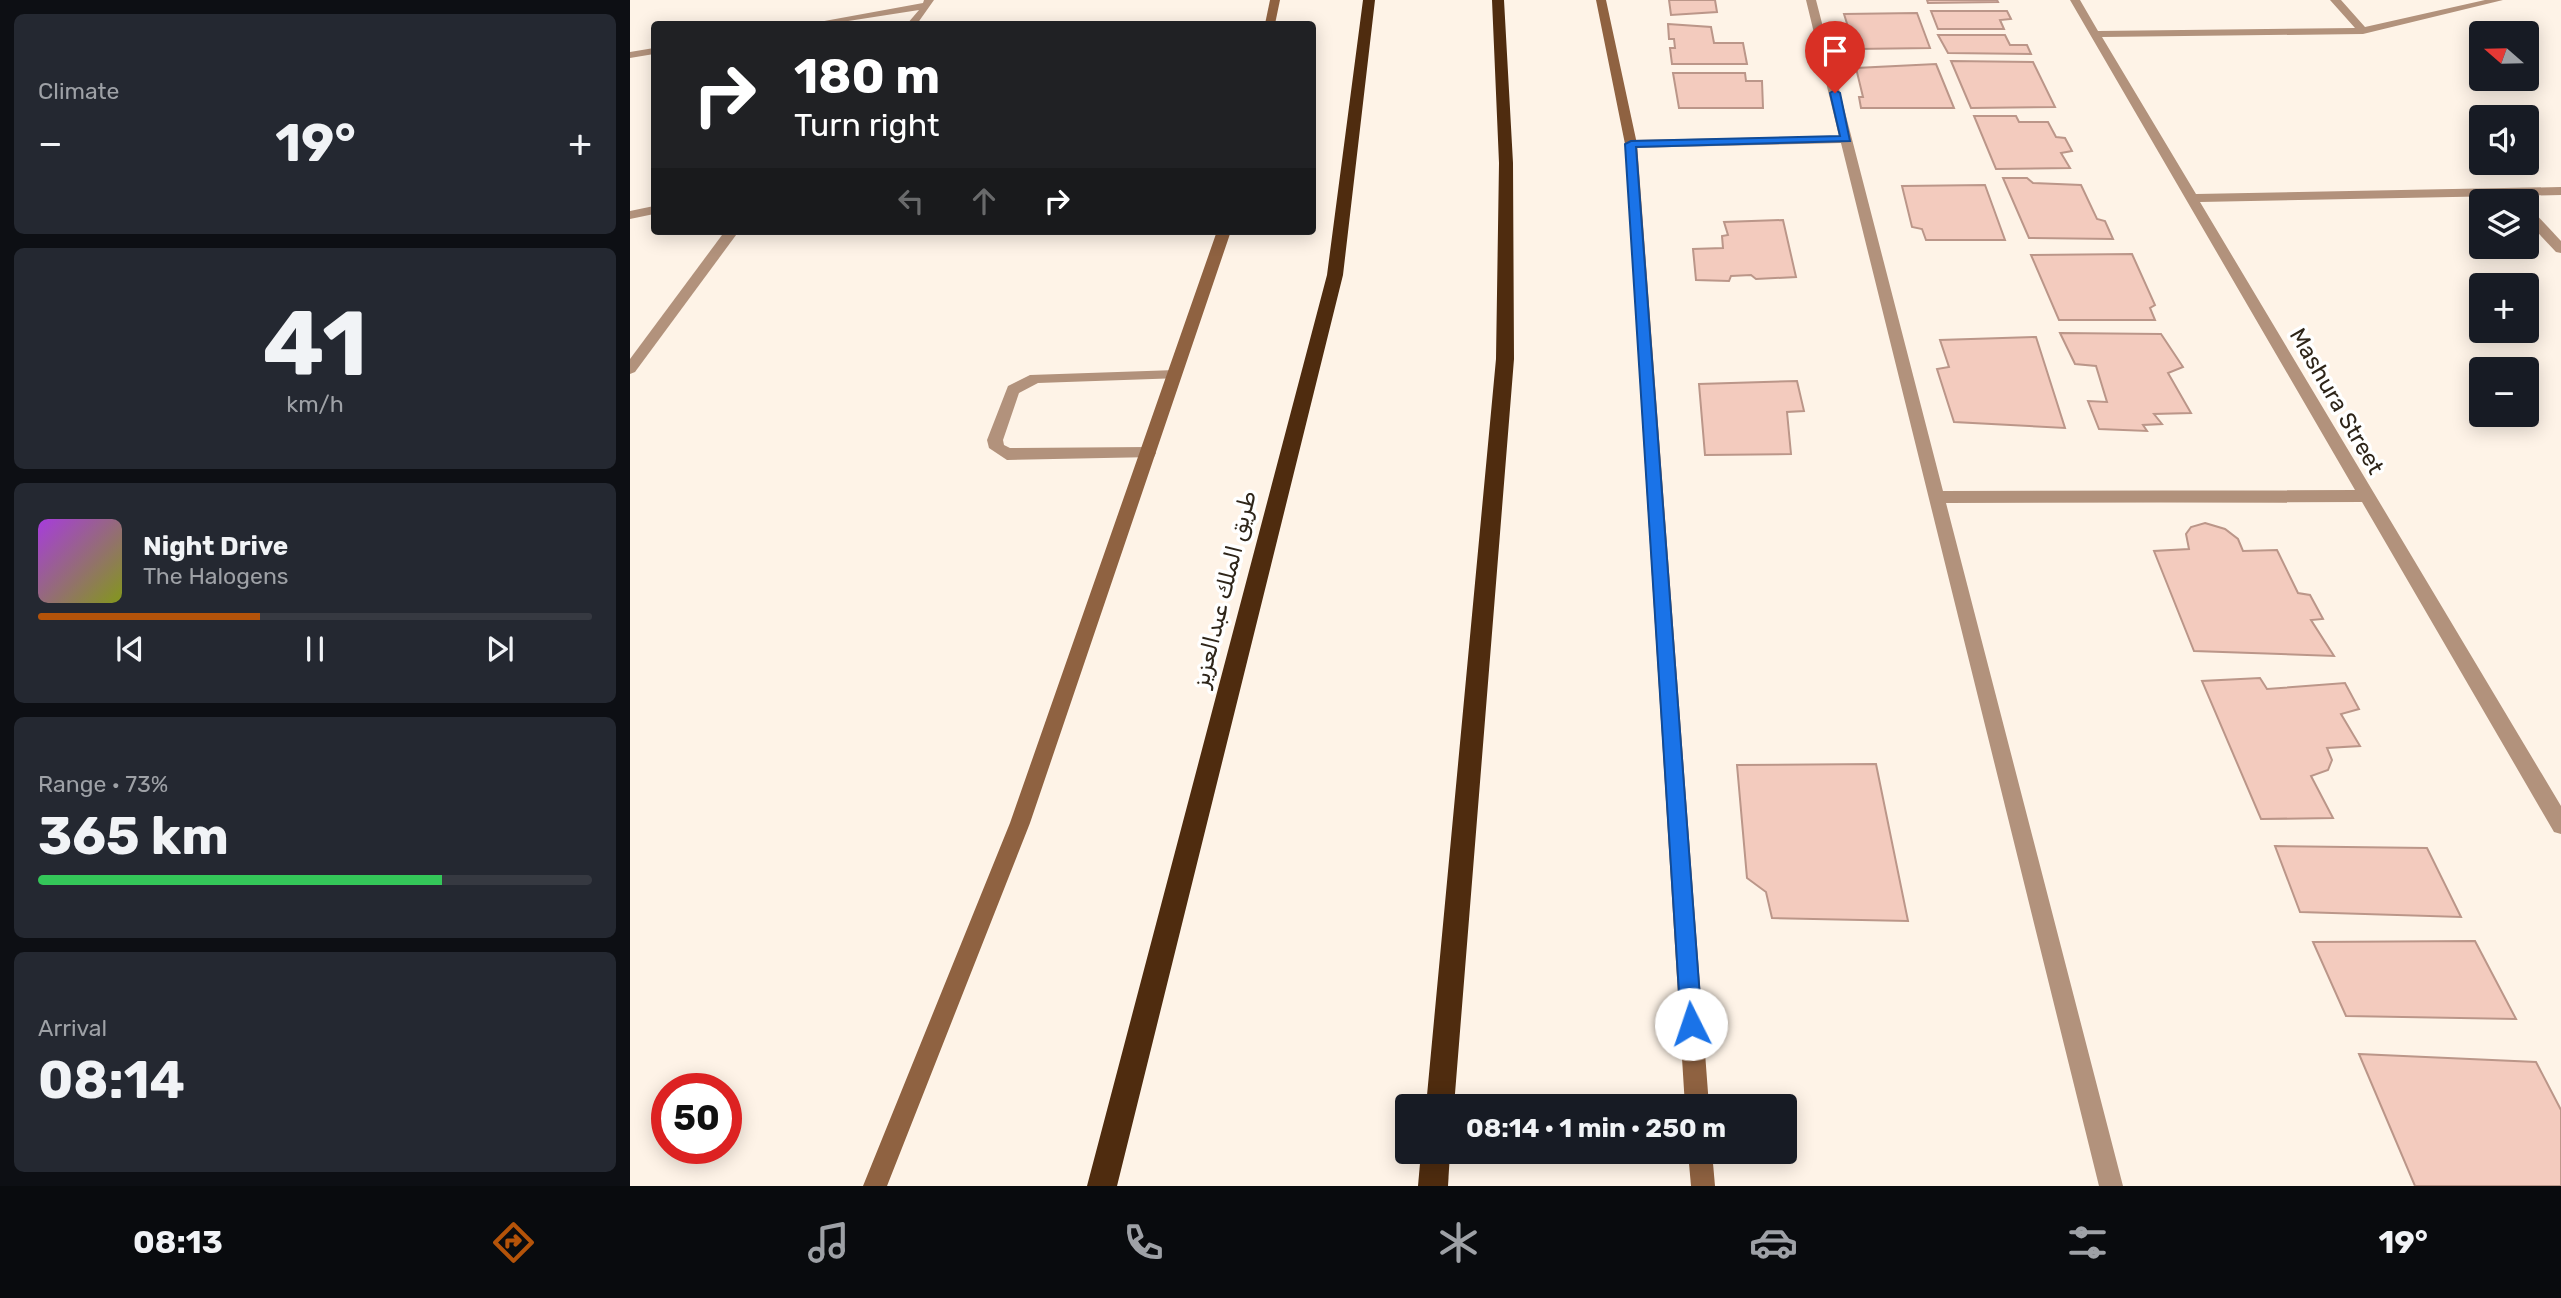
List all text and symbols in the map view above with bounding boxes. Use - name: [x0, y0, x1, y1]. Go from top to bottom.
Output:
- pin: [1805, 21, 1865, 93]
- north arrow: [2469, 21, 2539, 91]
- map controls: [2469, 21, 2539, 427]
- icon: arrive: [1816, 32, 1854, 70]
- text: 180 m: [794, 47, 940, 105]
- icon: right: [679, 49, 770, 140]
- text: Climate: [38, 77, 119, 105]
- button: sound: [2469, 105, 2539, 175]
- text: Turn right: [794, 106, 939, 144]
- text: 19°: [275, 112, 356, 174]
- text: −: [38, 120, 63, 166]
- text: +: [568, 120, 592, 166]
- icon: left: [892, 182, 930, 220]
- icon: ahead: [965, 182, 1003, 220]
- icon: right: [1038, 182, 1076, 220]
- button: layers: [2469, 189, 2539, 259]
- button: +: [2469, 273, 2539, 343]
- text: 41: [262, 290, 368, 398]
- street label: Mashura Street: [2284, 323, 2390, 479]
- button: −: [2469, 357, 2539, 427]
- text: km/h: [286, 390, 344, 418]
- street label: طريق الملك عبدالعزيز: [1186, 488, 1262, 692]
- text: Night Drive: [143, 531, 288, 562]
- text: The Halogens: [143, 562, 289, 590]
- icon: previous: [111, 630, 149, 668]
- icon: pause: [296, 630, 334, 668]
- icon: next: [481, 630, 519, 668]
- text: Range · 73%: [38, 770, 168, 798]
- text: 365 km: [38, 805, 229, 867]
- position arrow: [1654, 987, 1728, 1061]
- text: Arrival: [38, 1014, 107, 1042]
- text: 08:14: [38, 1049, 185, 1111]
- speed limit sign: 50: [651, 1073, 742, 1164]
- text: 08:14 · 1 min · 250 m: [1466, 1113, 1726, 1144]
- icon: directions: [489, 1218, 538, 1267]
- icon: music: [804, 1218, 853, 1267]
- icon: phone: [1119, 1218, 1168, 1267]
- icon: climate: [1434, 1218, 1483, 1267]
- icon: car: [1749, 1218, 1798, 1267]
- icon: filters: [2063, 1218, 2112, 1267]
- text: 08:13: [133, 1223, 223, 1261]
- text: 19°: [2378, 1223, 2428, 1261]

